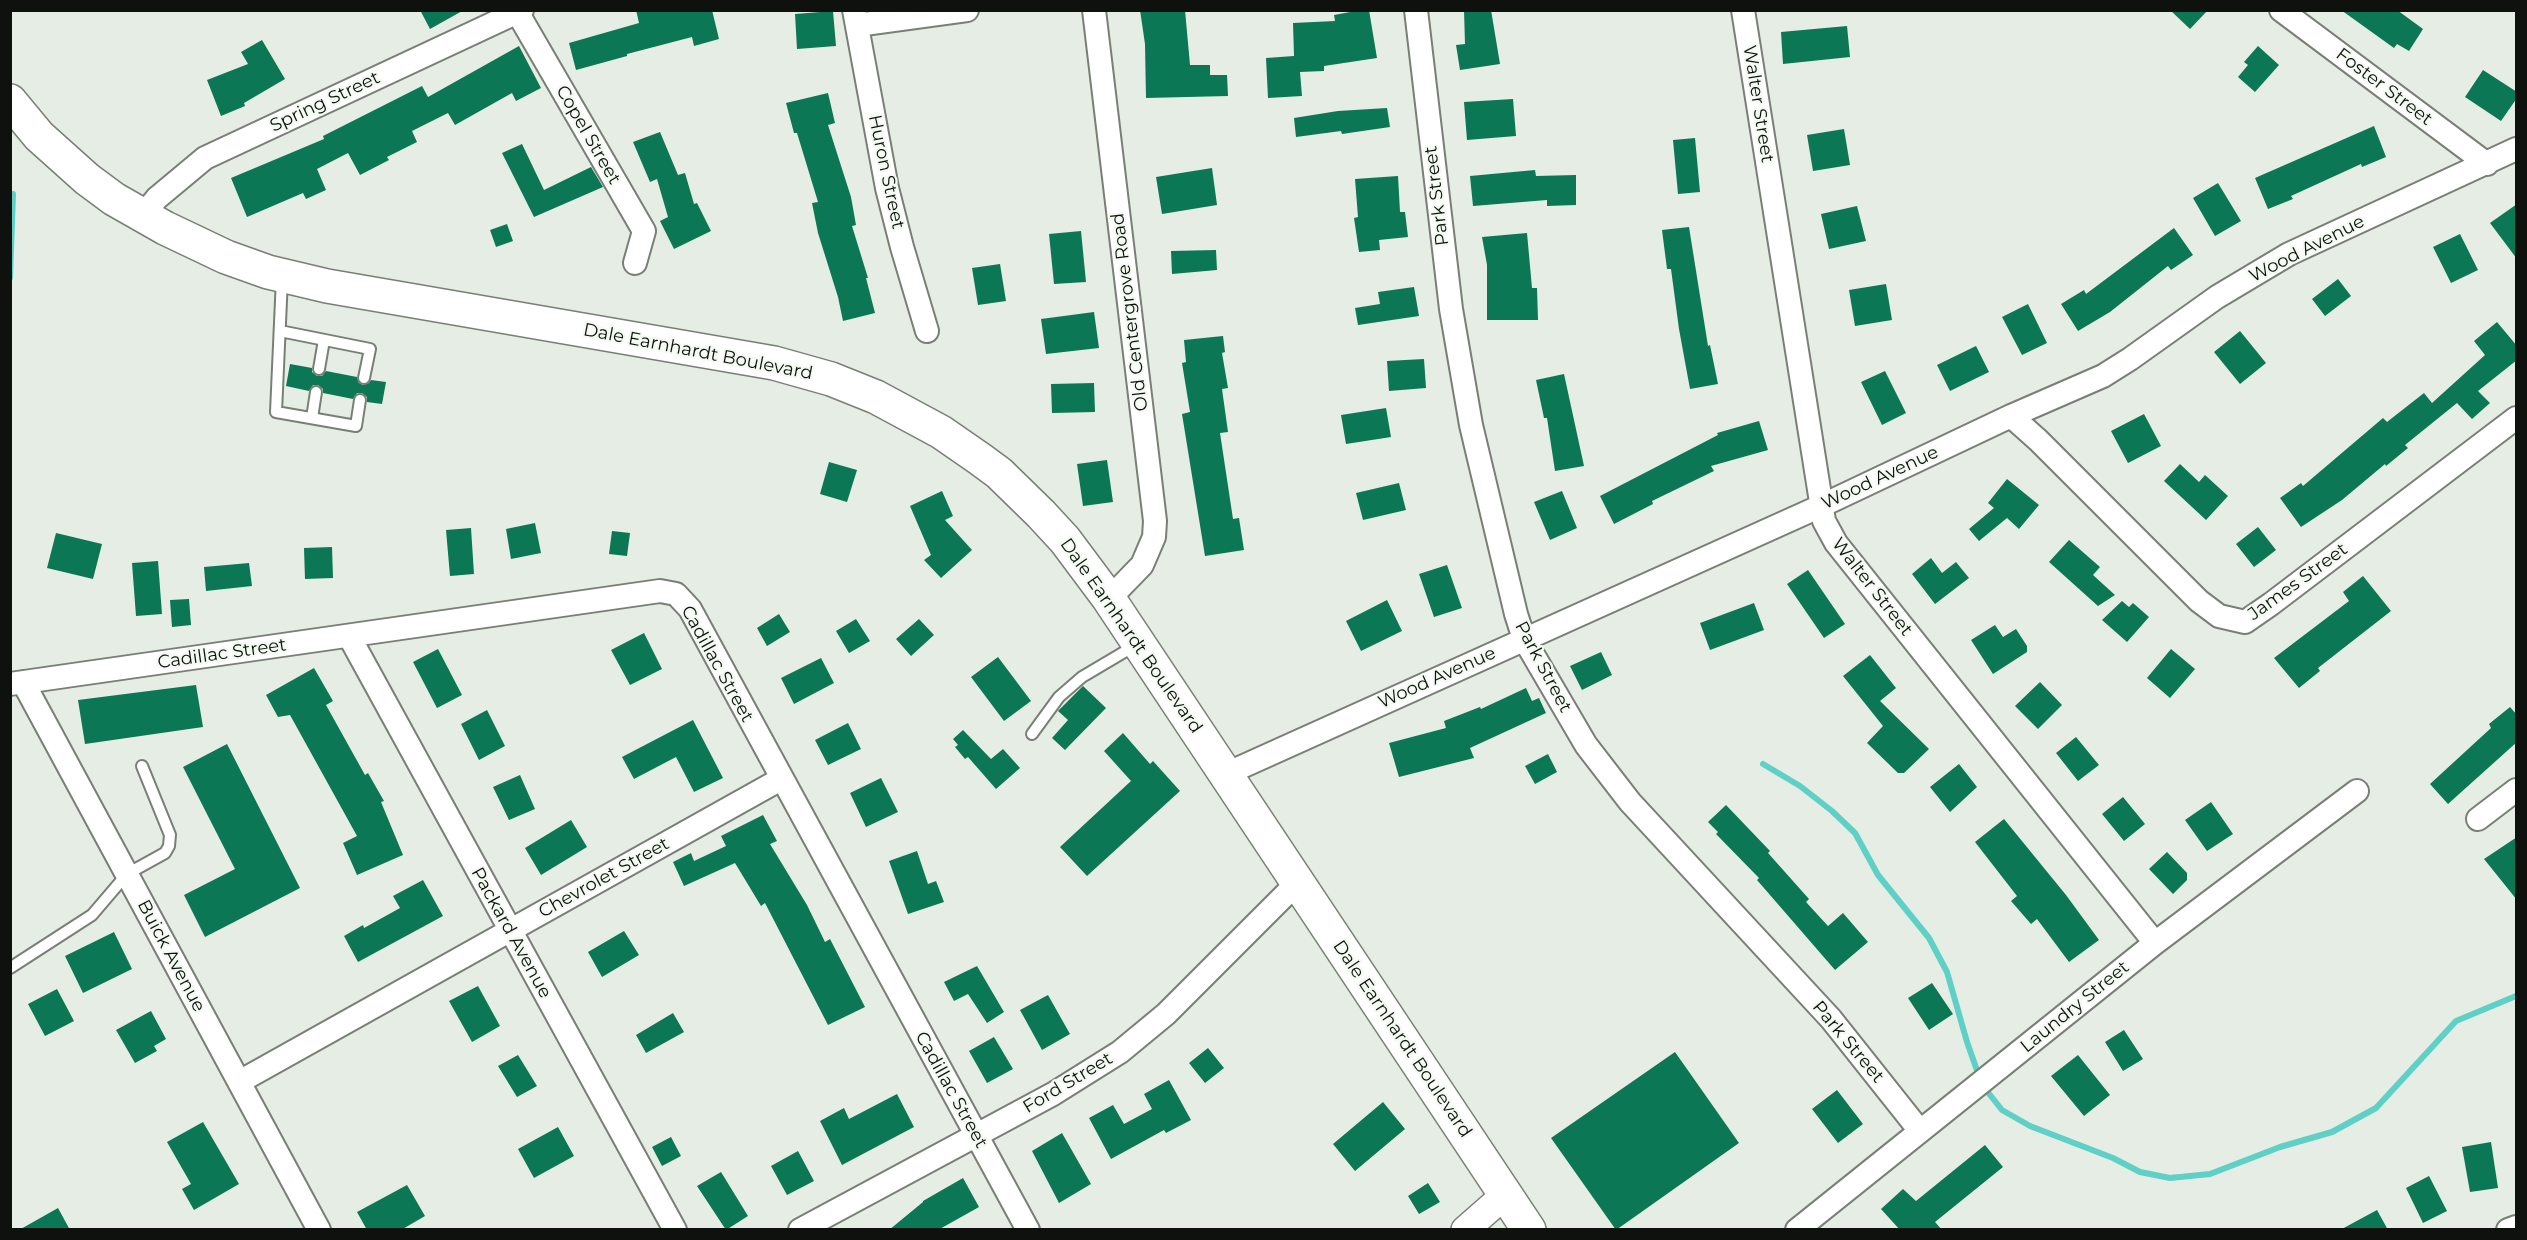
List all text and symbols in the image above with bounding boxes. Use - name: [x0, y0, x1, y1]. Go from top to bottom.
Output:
- street label: Walter Street: [1738, 44, 1778, 164]
- street label: Foster Street: [2331, 44, 2437, 130]
- street label: Spring Street: [267, 67, 383, 137]
- street label: Copel Street: [551, 82, 625, 188]
- street label: Huron Street: [863, 113, 909, 231]
- street label: Park Street: [1420, 145, 1454, 247]
- street label: Wood Avenue: [2246, 211, 2368, 287]
- street label: Old Centergrove Road: [1107, 212, 1153, 412]
- street label: Dale Earnhardt Boulevard: [581, 319, 815, 385]
- street label: Wood Avenue: [1818, 441, 1942, 515]
- street label: Dale Earnhardt Boulevard: [1055, 534, 1207, 738]
- street label: Walter Street: [1827, 534, 1917, 640]
- street label: James Street: [2244, 539, 2352, 625]
- street label: Cadillac Street: [676, 602, 758, 726]
- street label: Park Street: [1510, 618, 1576, 716]
- street label: Cadillac Street: [156, 634, 288, 674]
- street label: Wood Avenue: [1375, 642, 1499, 714]
- street label: Chevrolet Street: [535, 833, 673, 923]
- street label: Packard Avenue: [466, 864, 556, 1002]
- street label: Buick Avenue: [132, 896, 210, 1016]
- street label: Dale Earnhardt Boulevard: [1328, 936, 1476, 1142]
- street label: Laundry Street: [2016, 957, 2134, 1057]
- street label: Park Street: [1808, 997, 1888, 1087]
- street label: Cadillac Street: [910, 1028, 992, 1152]
- street label: Ford Street: [1019, 1048, 1117, 1118]

